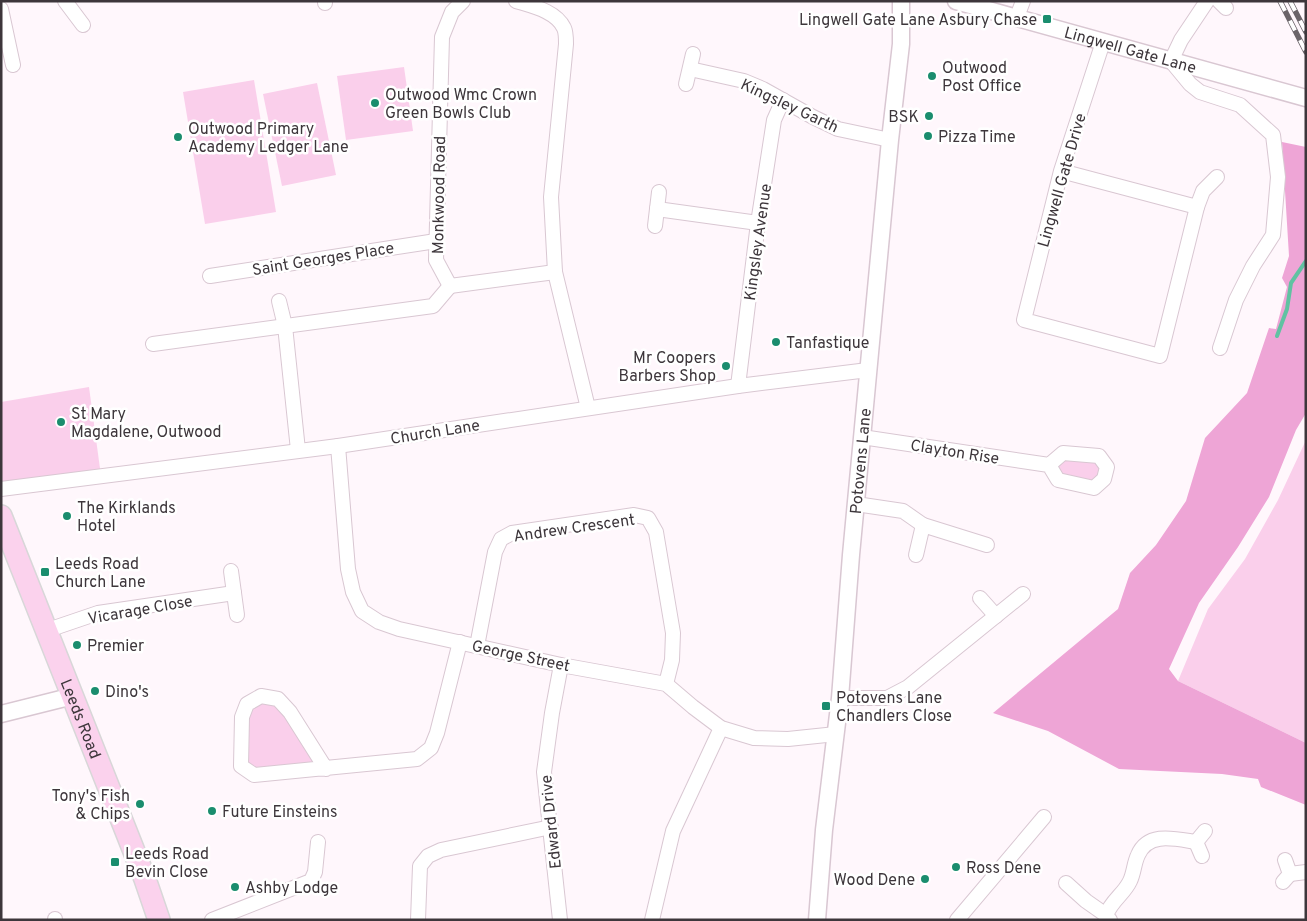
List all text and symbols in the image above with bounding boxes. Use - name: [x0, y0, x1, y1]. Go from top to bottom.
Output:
- place label: Lingwell Gate Lane Asbury Chase: [799, 11, 1037, 31]
- marker: Lingwell Gate Lane Asbury Chase: [1041, 13, 1053, 25]
- street label: Lingwell Gate Lane: [1062, 23, 1198, 79]
- place label: Outwood Post Office: [942, 59, 1021, 97]
- marker: Outwood Post Office: [926, 70, 938, 82]
- street label: Kingsley Garth: [737, 75, 841, 138]
- place label: Outwood Wmc Crown Green Bowls Club: [385, 86, 537, 124]
- marker: Outwood Wmc Crown Green Bowls Club: [369, 97, 381, 109]
- place label: BSK: [888, 108, 919, 128]
- marker: BSK: [923, 110, 935, 122]
- street label: Lingwell Gate Drive: [1034, 111, 1092, 250]
- place label: Outwood Primary Academy Ledger Lane: [188, 120, 349, 158]
- place label: Pizza Time: [938, 128, 1016, 148]
- marker: Pizza Time: [922, 130, 934, 142]
- marker: Outwood Primary Academy Ledger Lane: [172, 131, 184, 143]
- street label: Monkwood Road: [429, 136, 451, 254]
- street label: Kingsley Avenue: [741, 182, 777, 302]
- street label: Saint Georges Place: [251, 239, 396, 281]
- place label: Tanfastique: [786, 334, 869, 354]
- marker: Tanfastique: [770, 336, 782, 348]
- place label: Mr Coopers Barbers Shop: [619, 349, 716, 387]
- marker: Mr Coopers Barbers Shop: [720, 360, 732, 372]
- place label: St Mary Magdalene, Outwood: [71, 405, 222, 443]
- street label: Potovens Lane: [847, 407, 877, 515]
- marker: St Mary Magdalene, Outwood: [55, 416, 67, 428]
- street label: Church Lane: [389, 416, 482, 450]
- street label: Clayton Rise: [909, 436, 1001, 470]
- place label: The Kirklands Hotel: [77, 499, 176, 537]
- marker: The Kirklands Hotel: [61, 510, 73, 522]
- street label: Andrew Crescent: [512, 511, 636, 547]
- place label: Leeds Road Church Lane: [55, 555, 146, 593]
- marker: Leeds Road Church Lane: [39, 566, 51, 578]
- street label: Vicarage Close: [86, 592, 194, 630]
- place label: Premier: [87, 637, 144, 657]
- street label: George Street: [470, 637, 572, 677]
- marker: Premier: [71, 639, 83, 651]
- street label: Leeds Road: [55, 677, 104, 762]
- place label: Dino's: [105, 683, 149, 703]
- marker: Dino's: [89, 685, 101, 697]
- place label: Potovens Lane Chandlers Close: [836, 689, 952, 727]
- marker: Potovens Lane Chandlers Close: [820, 700, 832, 712]
- street label: Edward Drive: [537, 774, 567, 870]
- place label: Tony's Fish & Chips: [52, 787, 130, 825]
- marker: Tony's Fish & Chips: [134, 798, 146, 810]
- place label: Future Einsteins: [222, 803, 337, 823]
- marker: Future Einsteins: [206, 805, 218, 817]
- place label: Leeds Road Bevin Close: [125, 845, 209, 883]
- marker: Leeds Road Bevin Close: [109, 856, 121, 868]
- place label: Ross Dene: [966, 859, 1041, 879]
- marker: Ross Dene: [950, 861, 962, 873]
- place label: Wood Dene: [833, 871, 915, 891]
- marker: Wood Dene: [919, 873, 931, 885]
- place label: Ashby Lodge: [245, 879, 338, 899]
- marker: Ashby Lodge: [229, 881, 241, 893]

